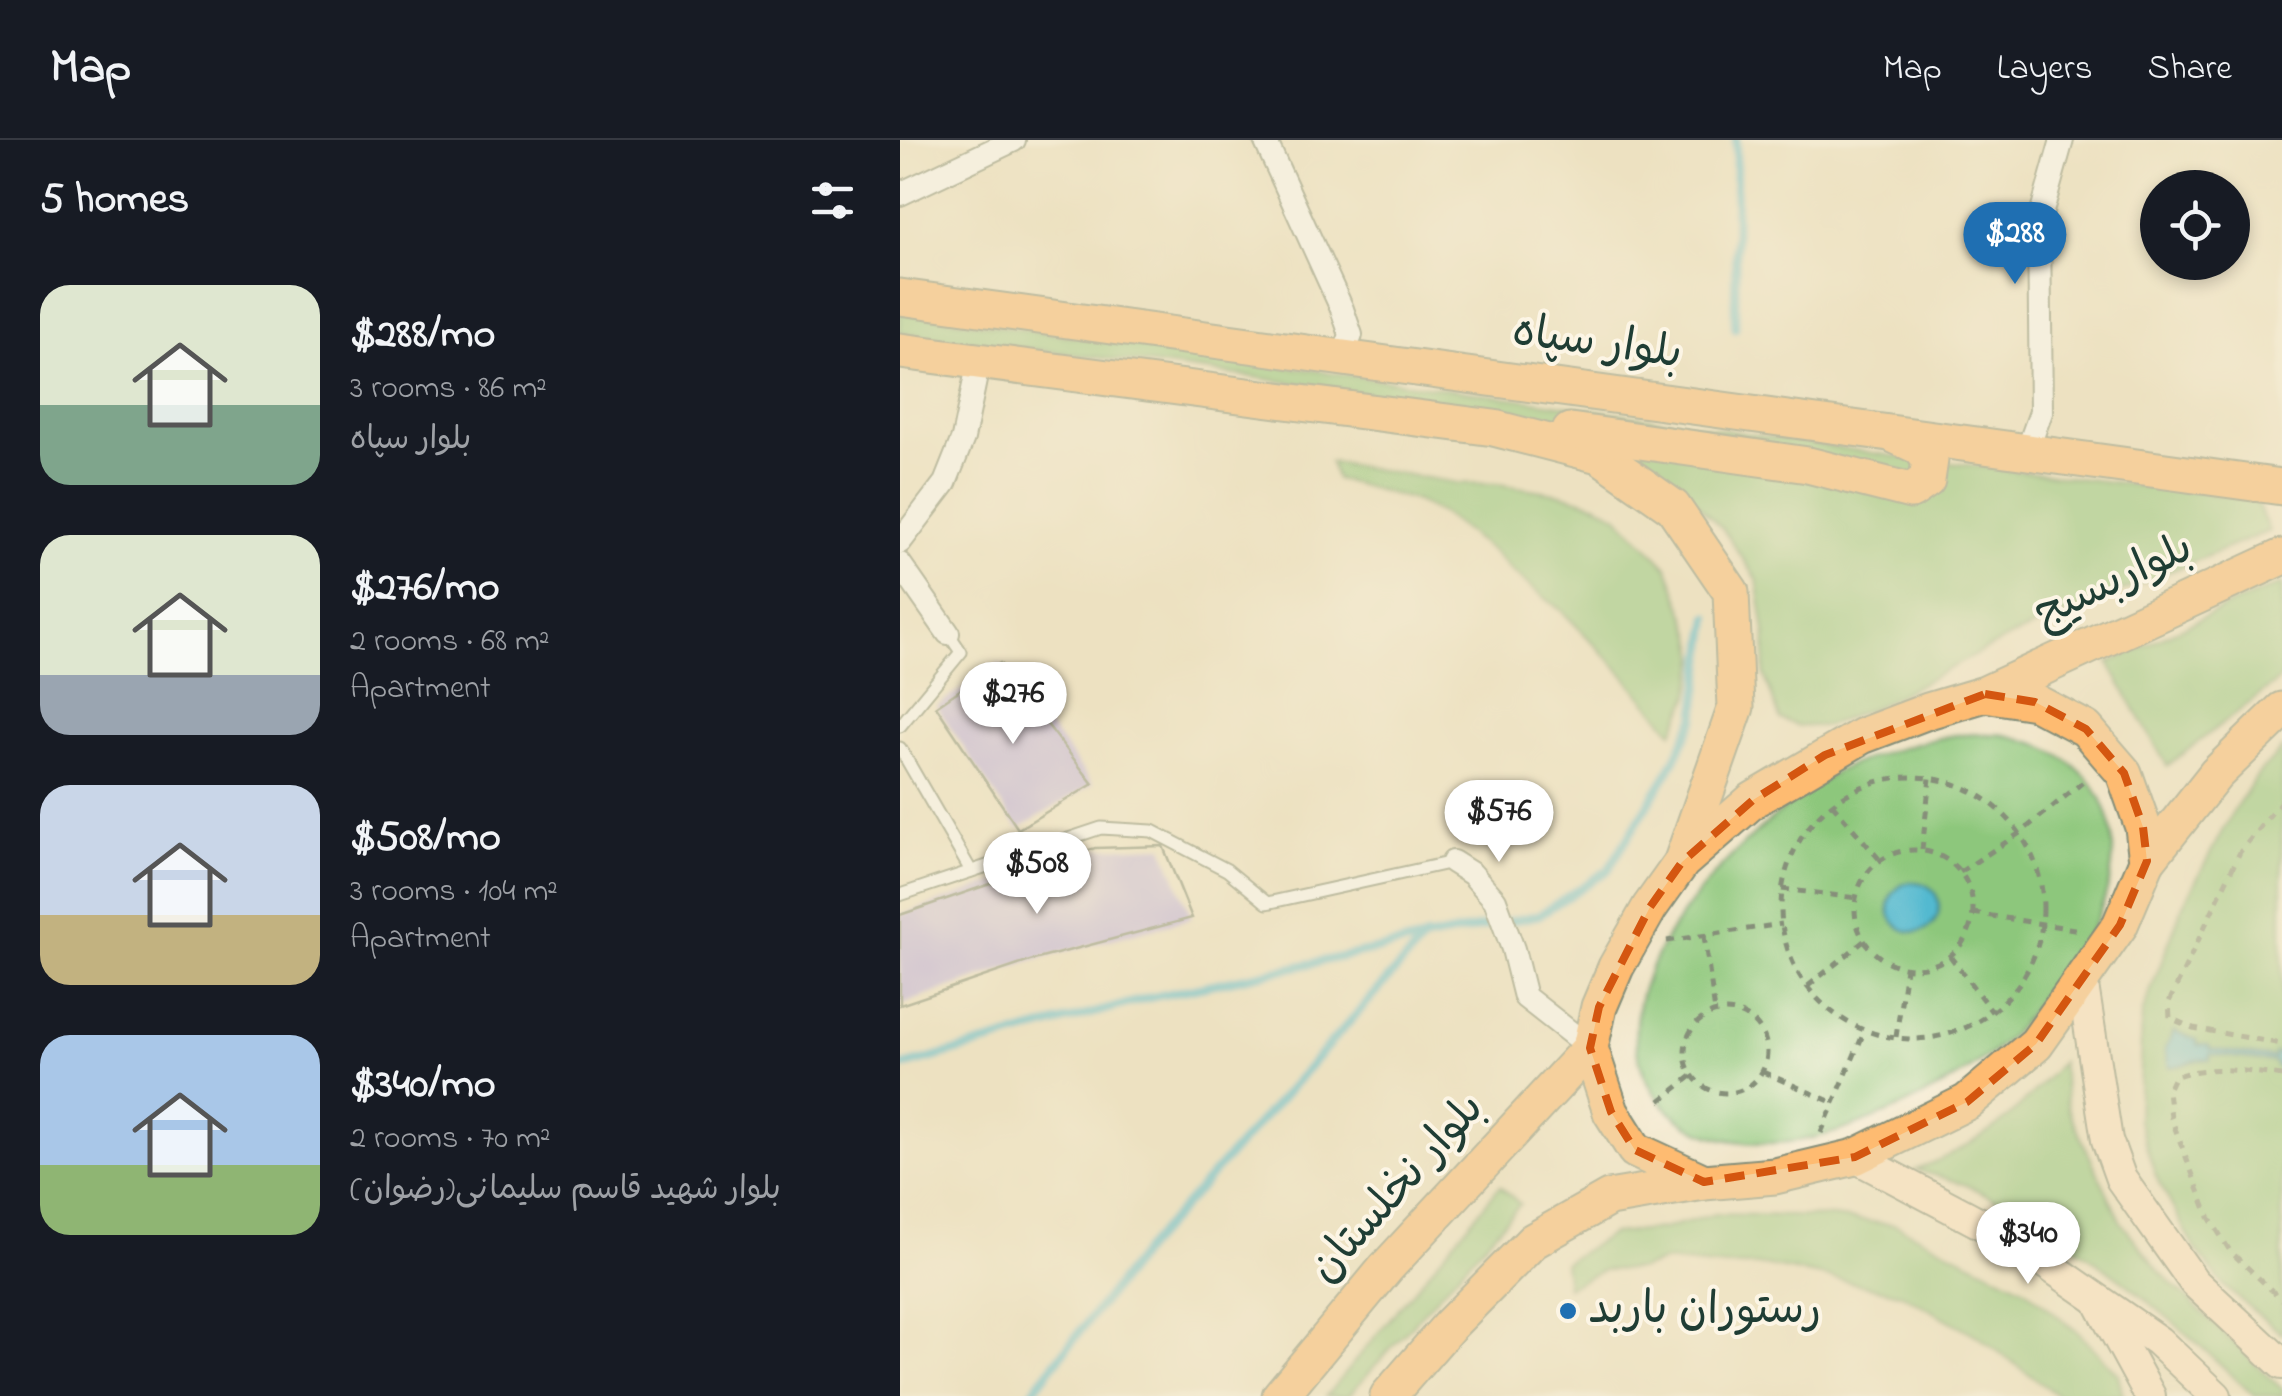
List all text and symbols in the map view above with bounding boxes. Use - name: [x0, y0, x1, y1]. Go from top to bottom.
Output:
- text: Map: [50, 34, 131, 104]
- text: Map: [1883, 44, 1942, 95]
- text: Layers: [1997, 44, 2092, 95]
- text: Share: [2147, 44, 2232, 95]
- text: 5 homes: [40, 170, 189, 231]
- map controls: [2140, 170, 2250, 280]
- button: locate: [2140, 170, 2250, 280]
- icon: filters: [805, 173, 860, 228]
- pin: $288: [1956, 202, 2074, 287]
- text: $288: [1985, 211, 2045, 258]
- street label: بلوار سپاه: [1508, 299, 1686, 389]
- text: $288/mo: [350, 305, 495, 366]
- icon: home: [120, 325, 240, 445]
- text: 3 rooms · 86 m²: [350, 366, 547, 413]
- text: بلوار سپاه: [350, 417, 471, 464]
- street label: بلواربسیج: [2024, 516, 2204, 648]
- text: $276/mo: [350, 558, 500, 619]
- icon: home: [120, 575, 240, 695]
- text: 2 rooms · 68 m²: [350, 619, 549, 666]
- pin: $276: [954, 662, 1072, 747]
- text: Apartment: [350, 666, 491, 713]
- text: $276: [982, 671, 1044, 718]
- pin: $576: [1440, 780, 1558, 865]
- text: $576: [1467, 789, 1531, 836]
- text: $508/mo: [350, 808, 501, 869]
- icon: home: [120, 825, 240, 945]
- pin: $508: [978, 832, 1096, 917]
- text: $508: [1005, 841, 1069, 888]
- text: 3 rooms · 104 m²: [350, 869, 558, 916]
- text: Apartment: [350, 916, 491, 963]
- text: $340/mo: [350, 1055, 496, 1116]
- icon: home: [120, 1075, 240, 1195]
- street label: بلوار نخلستان: [1294, 1079, 1502, 1299]
- text: 2 rooms · 70 m²: [350, 1116, 550, 1163]
- text: بلوار شهید قاسم سلیمانی(رضوان): [350, 1167, 781, 1214]
- pin: $340: [1969, 1202, 2087, 1287]
- text: $340: [1998, 1211, 2058, 1258]
- place label: رستوران باربد: [1588, 1278, 1821, 1344]
- marker: رستوران باربد: [1557, 1300, 1579, 1322]

